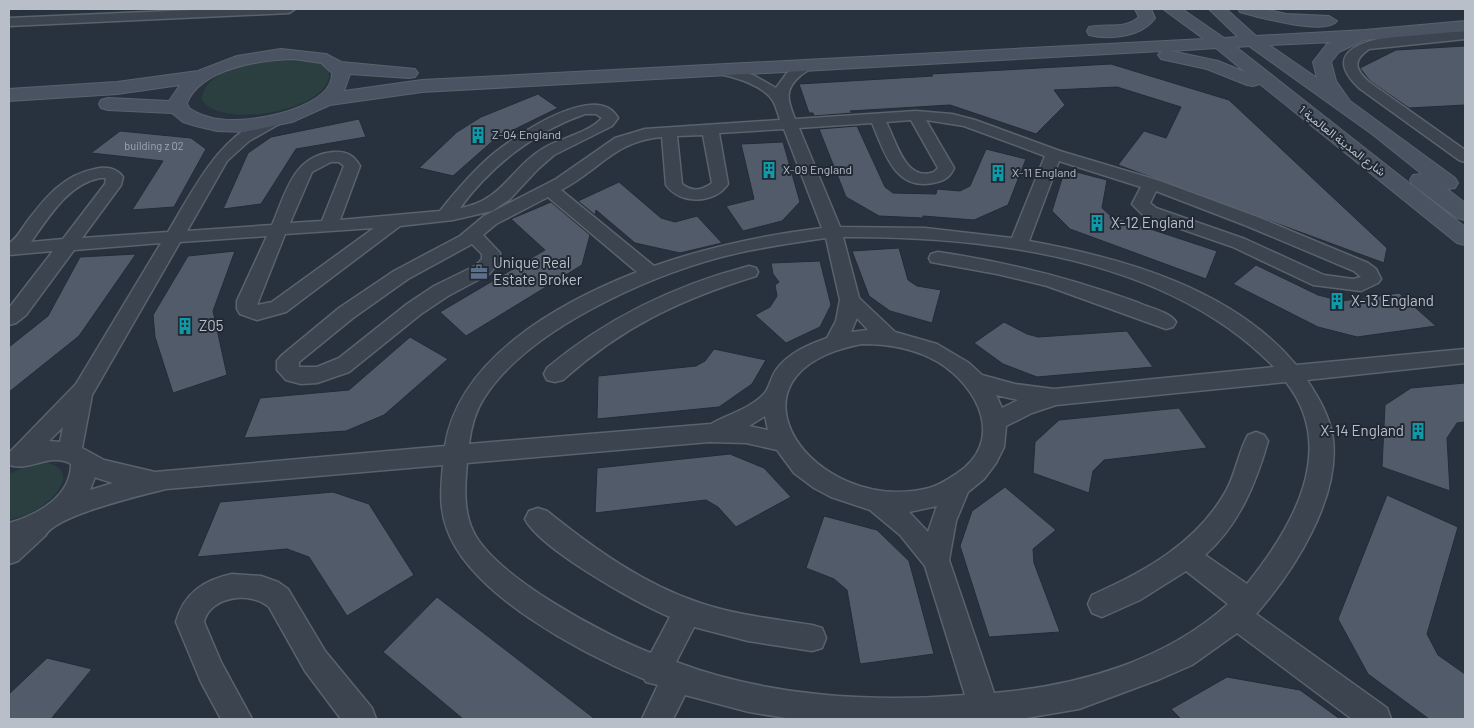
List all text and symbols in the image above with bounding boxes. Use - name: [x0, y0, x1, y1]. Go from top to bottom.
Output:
- street label: شارع المدينة العالمية 1: [1295, 102, 1389, 181]
- building icon: Z-04 England: [468, 125, 488, 145]
- place label: Z-04 England: [492, 127, 561, 141]
- house number: building z 02: [124, 139, 184, 152]
- building icon: X-09 England: [759, 160, 779, 180]
- place label: X-09 England: [783, 162, 852, 176]
- building icon: X-11 England: [988, 163, 1008, 183]
- place label: X-11 England: [1012, 165, 1076, 179]
- building icon: X-12 England: [1087, 213, 1107, 233]
- place label: X-12 England: [1111, 213, 1194, 231]
- place label: Unique Real Estate Broker: [493, 253, 583, 288]
- office icon: Unique Real Estate Broker: [469, 262, 489, 282]
- building icon: X-13 England: [1327, 291, 1347, 311]
- place label: X-13 England: [1351, 291, 1434, 309]
- building icon: Z05: [175, 316, 195, 336]
- place label: Z05: [199, 316, 223, 334]
- place label: X-14 England: [1321, 421, 1404, 439]
- building icon: X-14 England: [1408, 421, 1428, 441]

